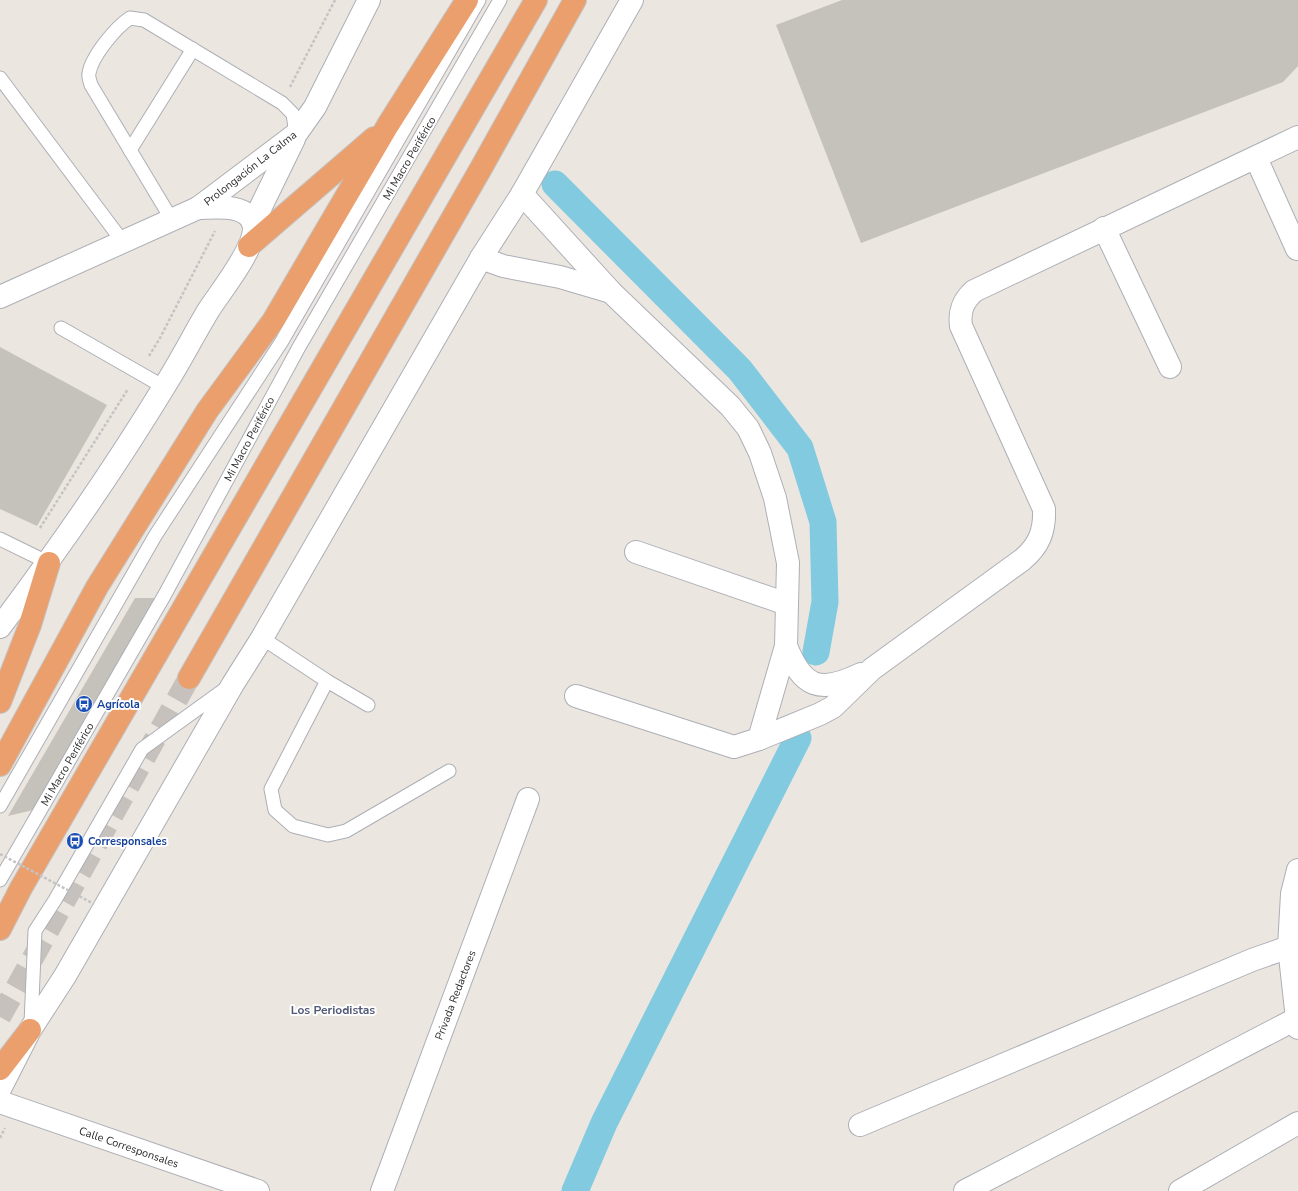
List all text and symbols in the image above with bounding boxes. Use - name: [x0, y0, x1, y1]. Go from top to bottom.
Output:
- street label: Mi Macro Periférico: [379, 114, 439, 203]
- street label: Prolongación La Calma: [201, 127, 300, 209]
- street label: Mi Macro Periférico: [221, 394, 278, 484]
- bus stop icon: Agrícola: [74, 694, 94, 714]
- place label: Agrícola: [97, 697, 140, 712]
- street label: Mi Macro Periférico: [37, 720, 97, 809]
- bus stop icon: Corresponsales: [65, 831, 85, 851]
- place label: Corresponsales: [88, 834, 167, 849]
- street label: Privada Redactores: [431, 948, 480, 1042]
- district label: Los Periodistas: [291, 1002, 375, 1018]
- street label: Calle Corresponsales: [77, 1123, 181, 1172]

